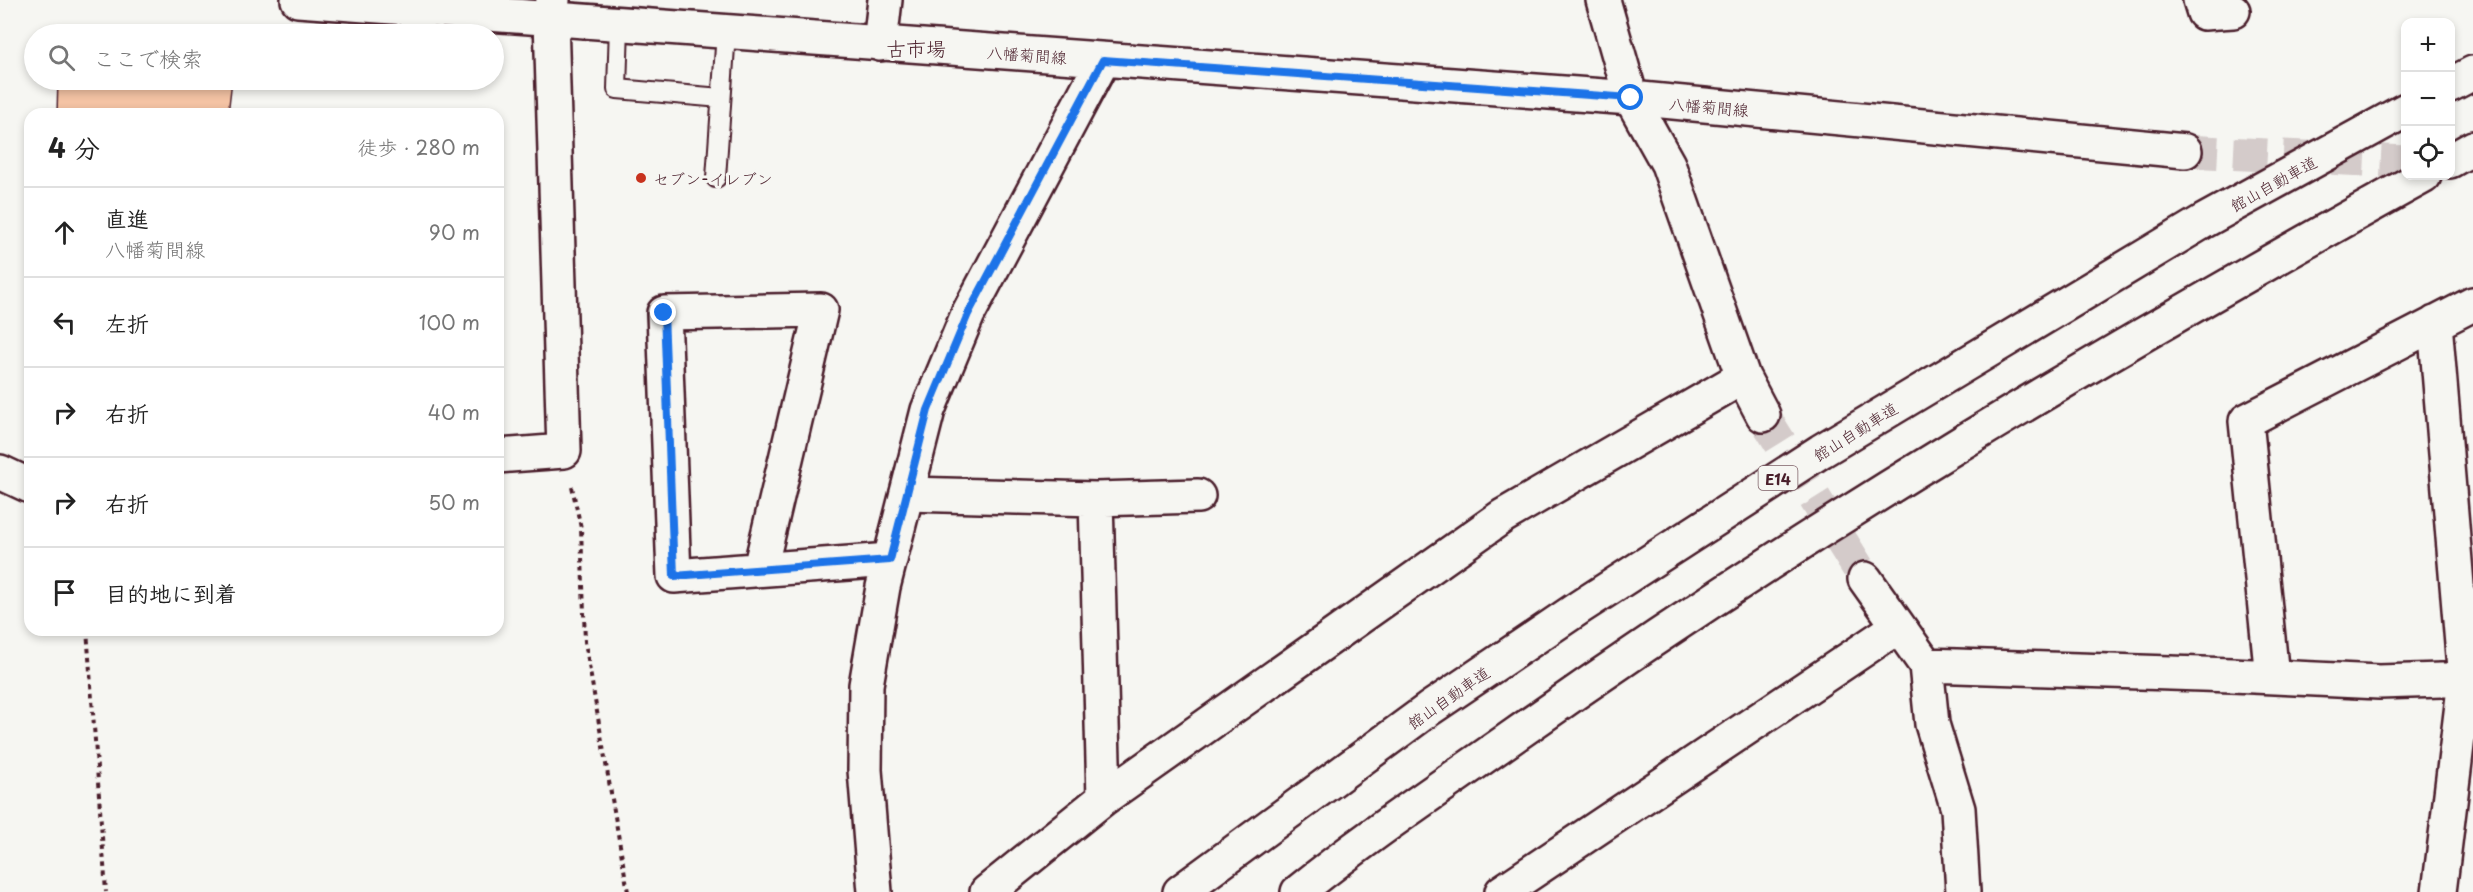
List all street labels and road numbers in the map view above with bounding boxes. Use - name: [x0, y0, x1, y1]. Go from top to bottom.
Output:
- street label: 八幡菊間線: [986, 39, 1068, 69]
- street label: 八幡菊間線: [1668, 91, 1750, 121]
- street label: 館山自動車道: [2225, 149, 2321, 217]
- street label: 館山自動車道: [1808, 395, 1902, 467]
- road number: E14: [1758, 466, 1798, 490]
- street label: 館山自動車道: [1402, 660, 1494, 734]

